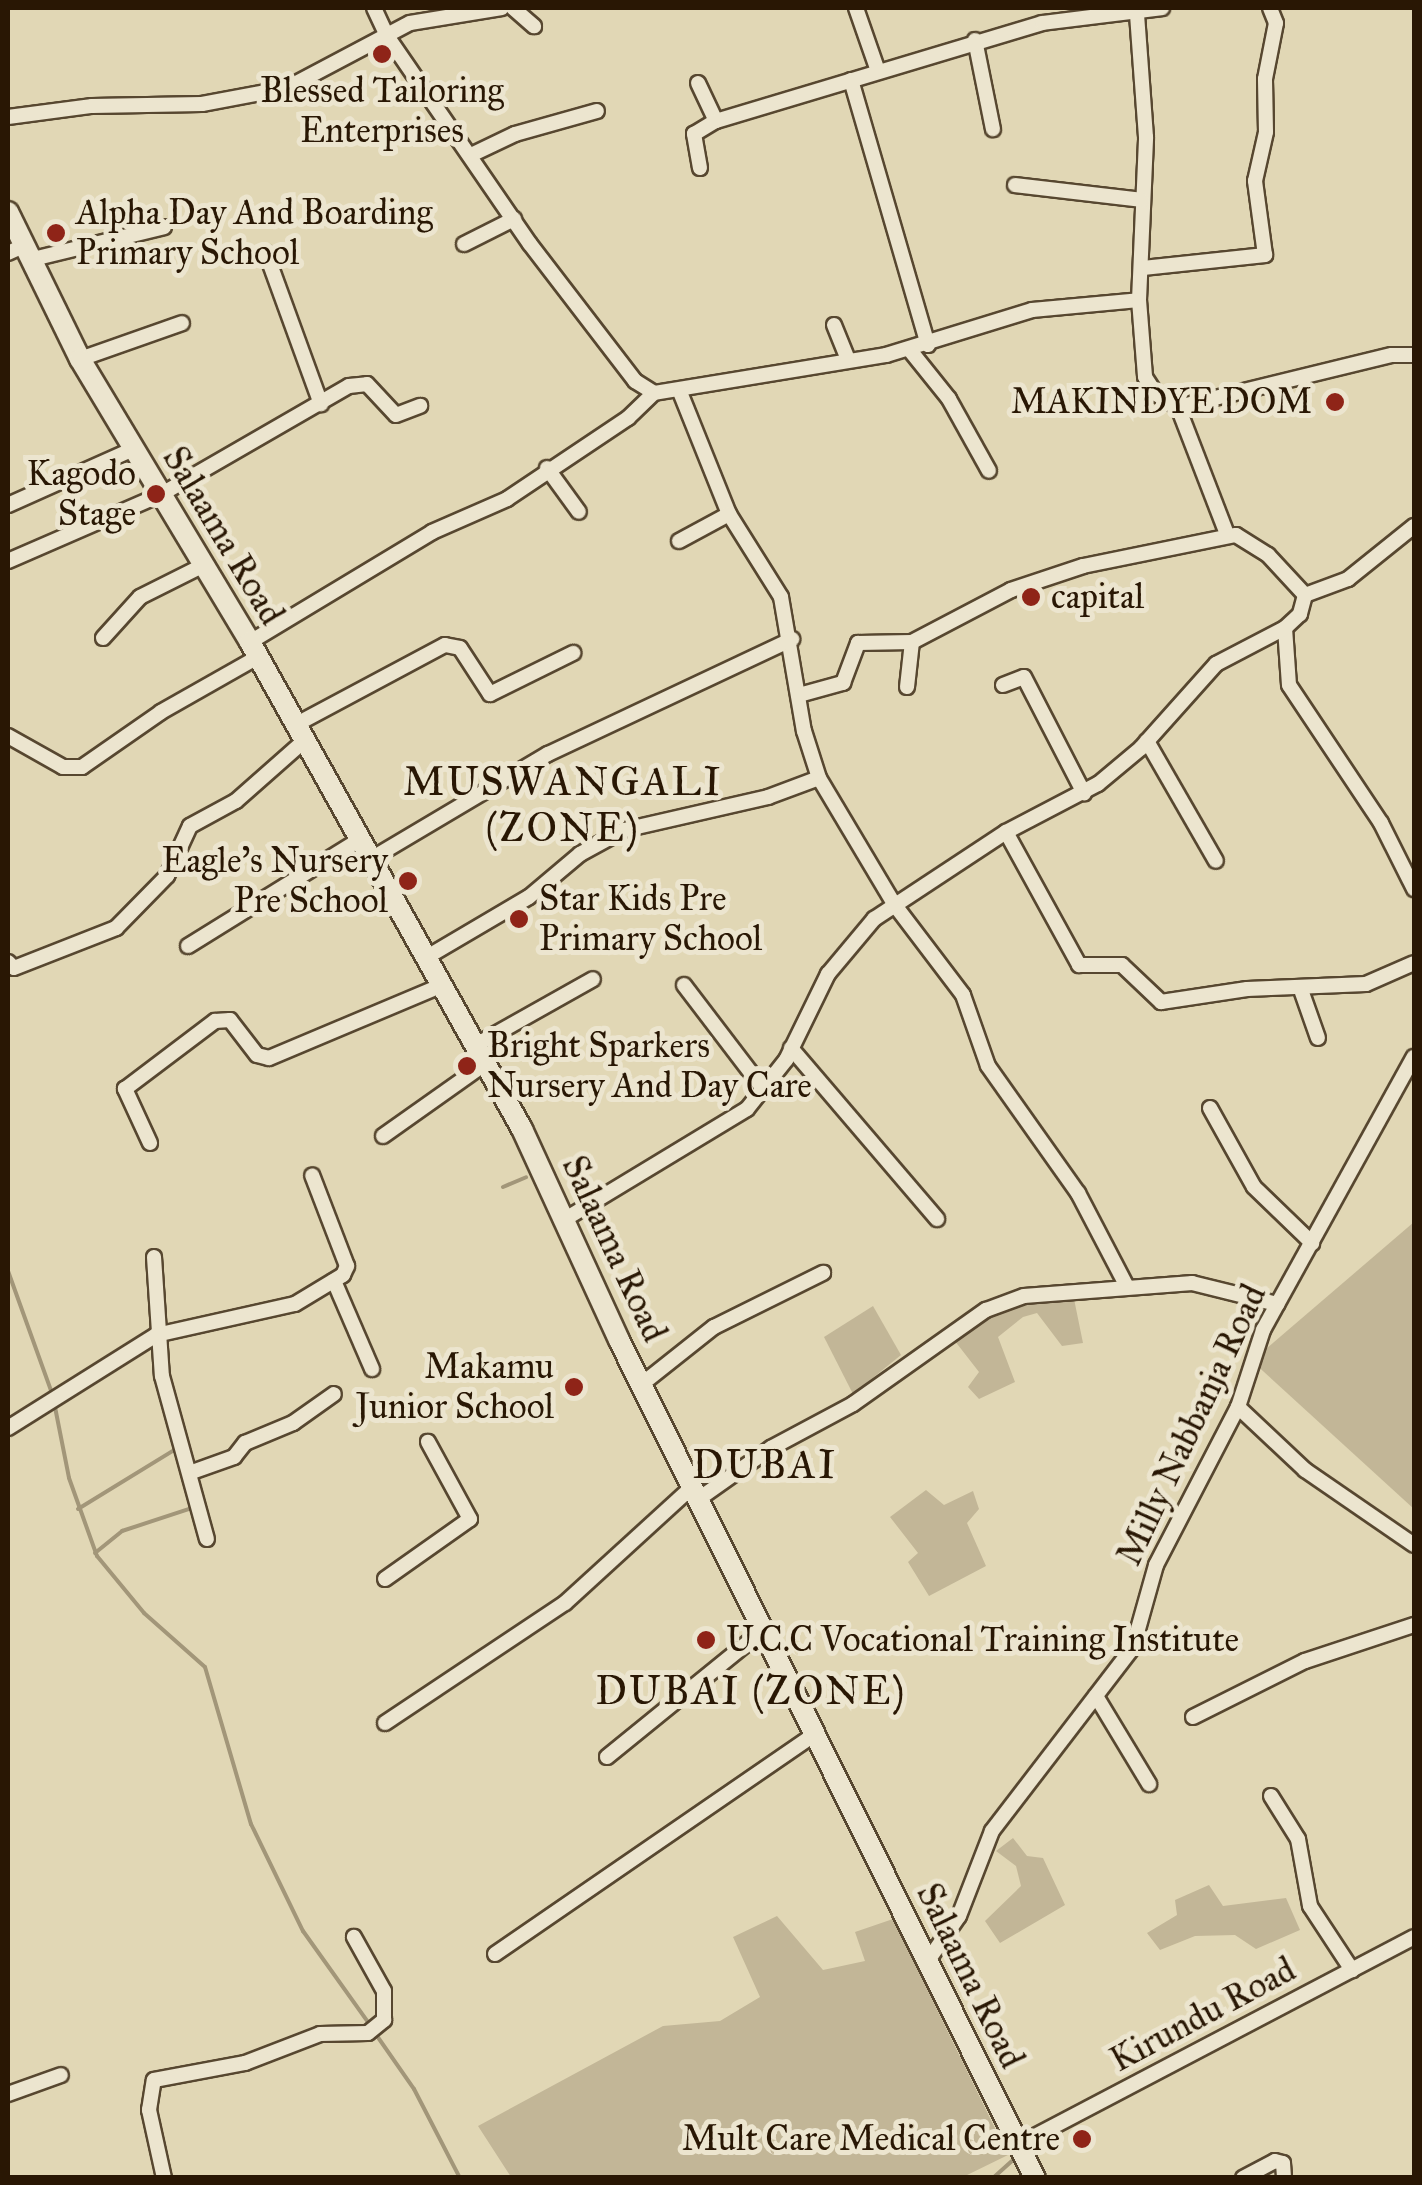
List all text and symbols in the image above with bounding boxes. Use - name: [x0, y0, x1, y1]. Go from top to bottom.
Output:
- marker: Blessed Tailoring Enterprises: [371, 43, 393, 65]
- place label: Blessed Tailoring Enterprises: [260, 70, 504, 152]
- place label: Alpha Day And Boarding Primary School: [76, 192, 433, 274]
- marker: Alpha Day And Boarding Primary School: [45, 222, 67, 244]
- place label: MAKINDYE DOM: [1011, 381, 1312, 423]
- marker: MAKINDYE DOM: [1322, 389, 1348, 415]
- street label: Salaama Road: [153, 439, 293, 633]
- place label: Kagodo Stage: [27, 453, 136, 535]
- marker: Kagodo Stage: [145, 483, 167, 505]
- place label: capital: [1051, 576, 1144, 618]
- marker: capital: [1020, 586, 1042, 608]
- district label: MUSWANGALI (ZONE): [403, 758, 723, 852]
- place label: Eagle's Nursery Pre School: [161, 840, 388, 922]
- marker: Eagle's Nursery Pre School: [397, 870, 419, 892]
- place label: Star Kids Pre Primary School: [539, 878, 762, 960]
- marker: Star Kids Pre Primary School: [508, 908, 530, 930]
- place label: Bright Sparkers Nursery And Day Care: [487, 1025, 812, 1107]
- marker: Bright Sparkers Nursery And Day Care: [456, 1055, 478, 1077]
- street label: Salaama Road: [553, 1149, 675, 1349]
- street label: Milly Nabbanja Road: [1109, 1278, 1275, 1572]
- place label: Makamu Junior School: [356, 1346, 554, 1428]
- marker: Makamu Junior School: [563, 1376, 585, 1398]
- district label: DUBAI: [692, 1441, 838, 1489]
- place label: U.C.C Vocational Training Institute: [726, 1619, 1239, 1661]
- marker: U.C.C Vocational Training Institute: [695, 1629, 717, 1651]
- district label: DUBAI (ZONE): [595, 1667, 907, 1715]
- street label: Salaama Road: [907, 1877, 1033, 2075]
- street label: Kirundu Road: [1103, 1949, 1303, 2081]
- place label: Mult Care Medical Centre: [682, 2118, 1060, 2160]
- marker: Mult Care Medical Centre: [1069, 2126, 1095, 2152]

